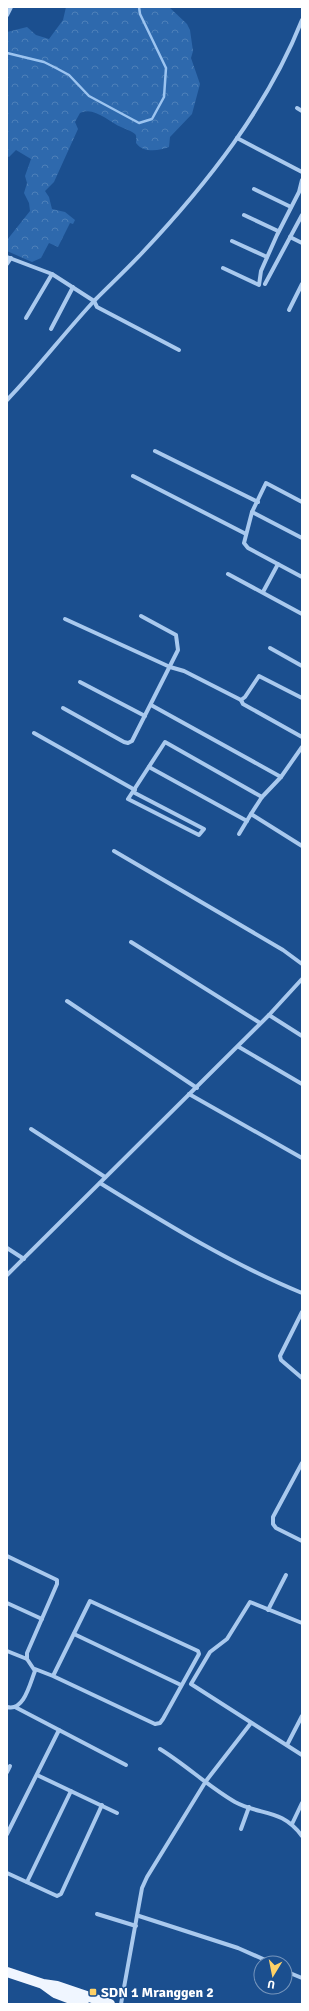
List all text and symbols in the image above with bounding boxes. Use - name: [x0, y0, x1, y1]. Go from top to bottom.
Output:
- north arrow: [253, 1955, 293, 1995]
- text: U: [267, 1977, 276, 1991]
- place label: SDN 1 Mranggen 2: [101, 1984, 214, 2001]
- marker: SDN 1 Mranggen 2: [88, 1987, 98, 1997]

